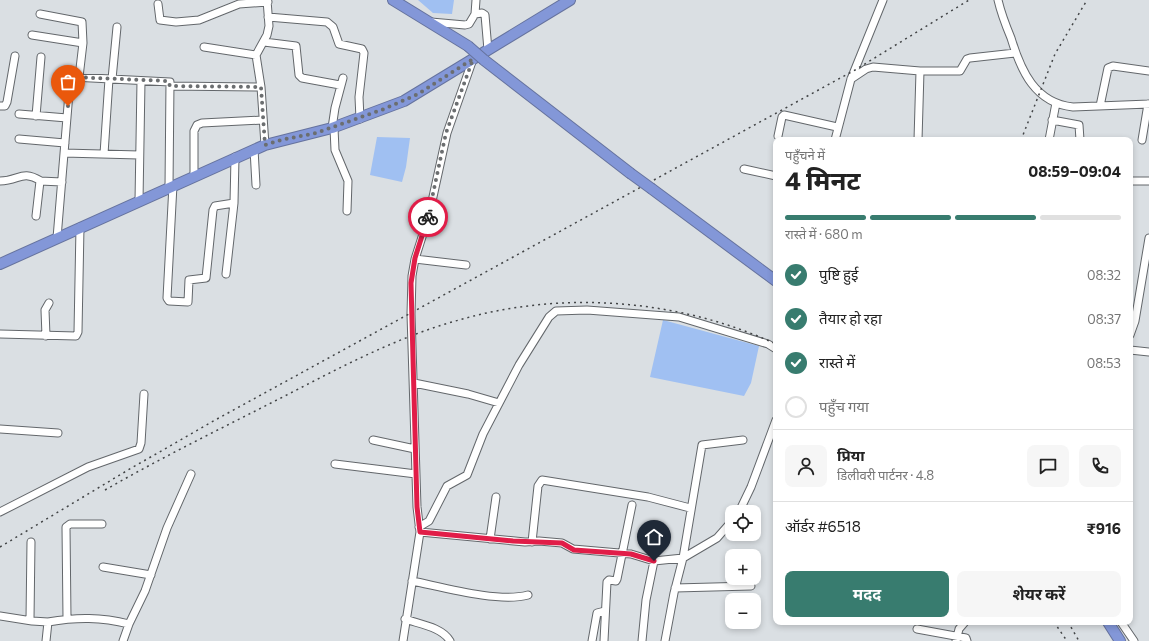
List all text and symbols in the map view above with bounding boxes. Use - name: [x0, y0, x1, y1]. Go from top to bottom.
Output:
- pin: [51, 65, 85, 106]
- icon: bag: [57, 71, 79, 93]
- text: पहुँचने में: [785, 147, 825, 163]
- text: 08:59–09:04: [1028, 162, 1121, 180]
- text: 4 मिनट: [785, 164, 861, 195]
- courier: [408, 197, 448, 237]
- icon: bike: [417, 206, 439, 228]
- text: रास्ते में · 680 m: [785, 226, 863, 242]
- icon: check: [785, 264, 807, 286]
- text: पुष्टि हुई: [819, 265, 858, 283]
- text: 08:32: [1087, 267, 1121, 283]
- icon: check: [785, 308, 807, 330]
- text: तैयार हो रहा: [819, 309, 882, 327]
- text: 08:37: [1087, 311, 1121, 327]
- icon: check: [785, 352, 807, 374]
- text: रास्ते में: [819, 353, 855, 371]
- text: 08:53: [1087, 355, 1121, 371]
- text: पहुँच गया: [819, 397, 869, 415]
- button: person: [785, 445, 827, 487]
- button: chat: [1027, 445, 1069, 487]
- button: phone: [1079, 445, 1121, 487]
- text: प्रिया: [837, 446, 865, 464]
- text: डिलीवरी पार्टनर · 4.8: [837, 467, 934, 483]
- map controls: [725, 505, 761, 629]
- button: locate: [725, 505, 761, 541]
- text: ऑर्डर #6518: [785, 517, 861, 535]
- text: ₹916: [1086, 519, 1121, 537]
- pin: [637, 520, 671, 561]
- icon: home: [643, 526, 665, 548]
- button: +: [725, 549, 761, 585]
- button: मदद: [785, 571, 949, 617]
- button: शेयर करें: [957, 571, 1121, 617]
- button: −: [725, 593, 761, 629]

